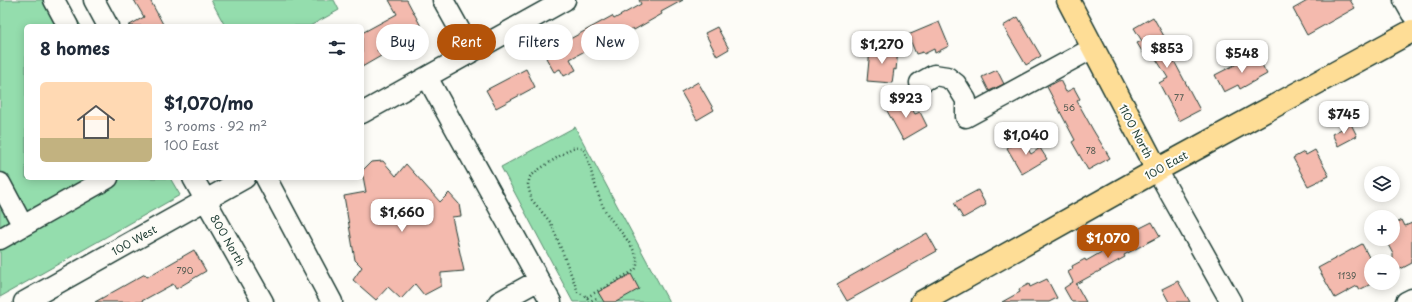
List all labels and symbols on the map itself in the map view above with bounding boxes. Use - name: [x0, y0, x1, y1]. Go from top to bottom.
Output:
- pin: $1,270: [849, 31, 915, 65]
- pin: $853: [1143, 35, 1191, 69]
- pin: $548: [1218, 40, 1266, 74]
- pin: $923: [882, 85, 930, 119]
- house number: 77: [1174, 90, 1184, 104]
- house number: 56: [1063, 100, 1075, 114]
- street label: 1100 North: [1115, 101, 1157, 161]
- pin: $745: [1320, 101, 1368, 135]
- pin: $1,040: [993, 122, 1059, 156]
- house number: 78: [1086, 143, 1096, 157]
- street label: 100 East: [1142, 146, 1191, 184]
- pin: $1,660: [369, 199, 435, 233]
- street label: 800 North: [206, 211, 250, 269]
- street label: 100 West: [108, 220, 160, 259]
- pin: $1,070: [1075, 225, 1141, 259]
- house number: 790: [177, 263, 194, 277]
- house number: 1139: [1338, 268, 1356, 282]

